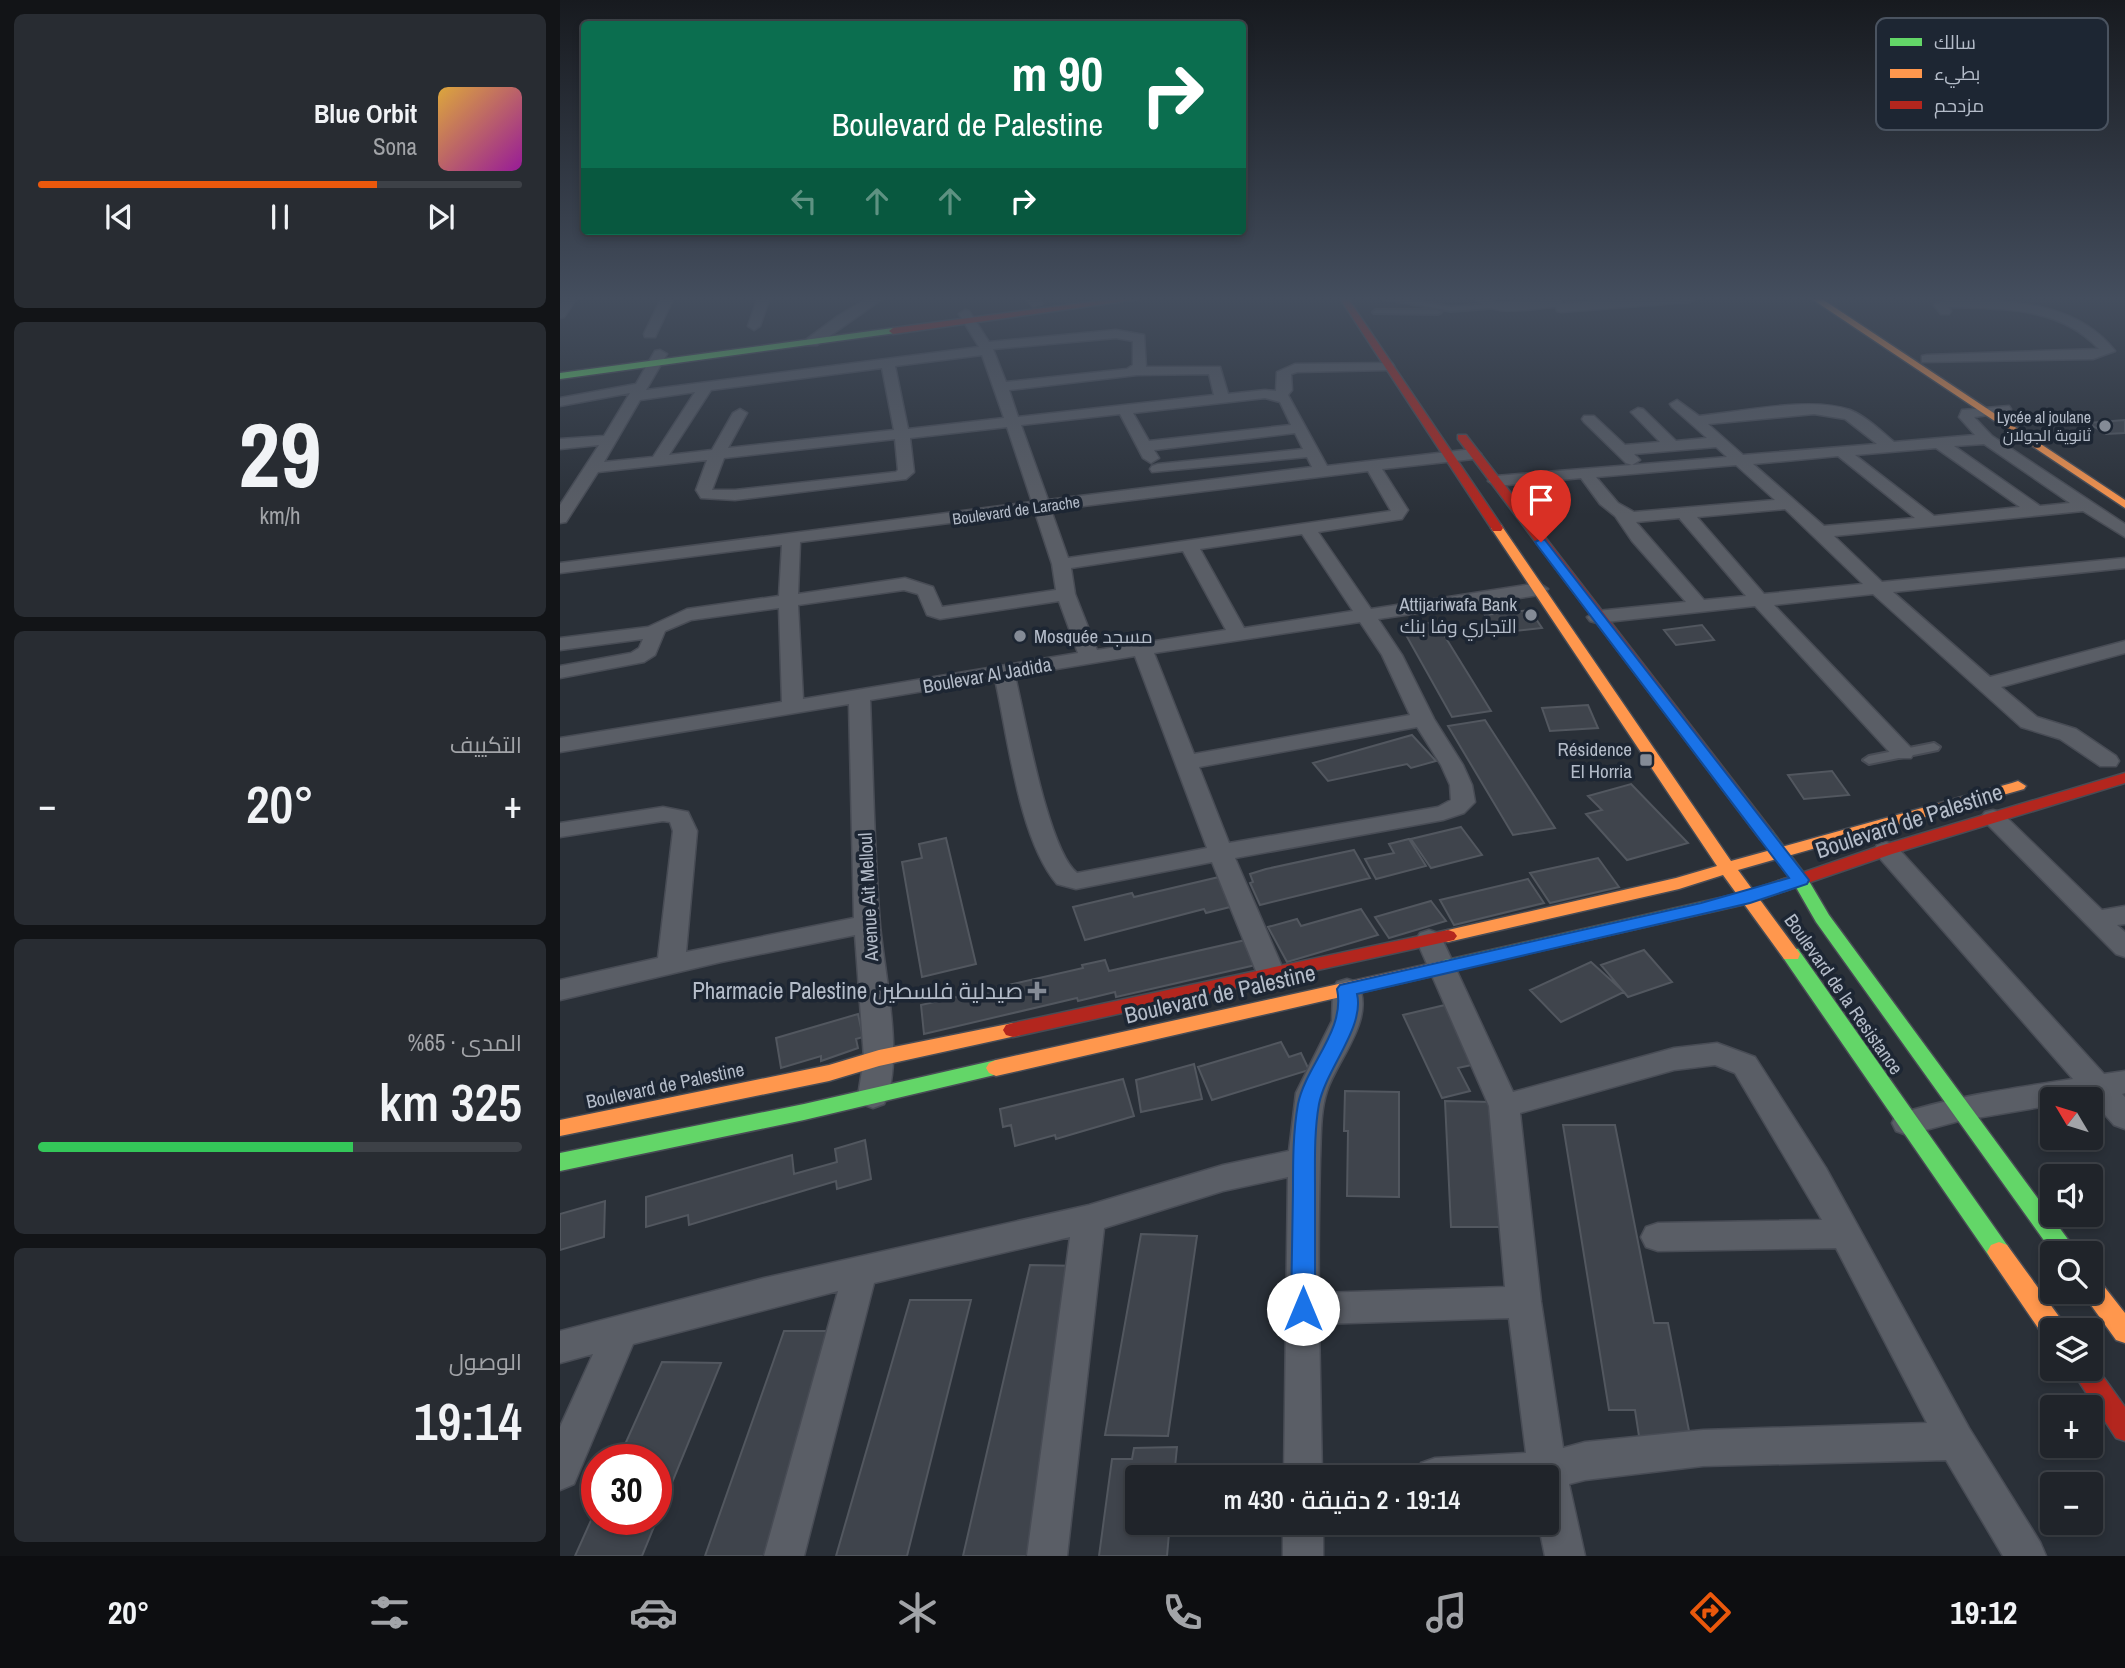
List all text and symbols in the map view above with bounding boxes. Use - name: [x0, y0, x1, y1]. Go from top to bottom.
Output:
- legend: [1876, 18, 2108, 130]
- text: سالك: [1934, 29, 1976, 55]
- text: 90 m: [1011, 40, 1103, 106]
- icon: right: [1127, 49, 1218, 140]
- text: بطيء: [1934, 60, 1980, 88]
- text: مزدحم: [1934, 92, 1984, 119]
- text: Blue Orbit: [314, 96, 417, 131]
- text: Boulevard de Palestine: [832, 103, 1103, 146]
- text: Sona: [373, 131, 417, 162]
- icon: left: [785, 182, 823, 220]
- icon: ahead: [858, 182, 896, 220]
- icon: ahead: [931, 182, 969, 220]
- icon: right: [1004, 182, 1042, 220]
- icon: previous: [100, 198, 138, 236]
- icon: pause: [261, 198, 299, 236]
- icon: next: [422, 198, 460, 236]
- text: 29: [239, 393, 322, 515]
- place label: Lycée al joulane ثانوية الجولان: [1997, 406, 2092, 446]
- marker: Lycée al joulane ثانوية الجولان: [2097, 418, 2113, 434]
- pin: [1511, 470, 1571, 542]
- icon: arrive: [1522, 481, 1560, 519]
- street label: Boulevard de Larache: [951, 490, 1081, 530]
- text: km/h: [260, 500, 300, 531]
- place label: Attijariwafa Bank التجاري وفا بنك: [1398, 591, 1517, 641]
- marker: Attijariwafa Bank التجاري وفا بنك: [1523, 607, 1539, 623]
- place label: Mosquée مسجد: [1034, 623, 1153, 649]
- marker: Mosquée مسجد: [1012, 628, 1028, 644]
- street label: Boulevar Al Jadida: [921, 651, 1054, 699]
- text: التكييف: [450, 729, 522, 760]
- place label: Résidence El Horria: [1558, 736, 1632, 784]
- marker: Résidence El Horria: [1638, 752, 1654, 768]
- text: 20°: [246, 769, 314, 839]
- street label: Boulevard de Palestine: [1811, 776, 2006, 865]
- text: −: [38, 779, 56, 830]
- text: +: [504, 779, 522, 830]
- street label: Avenue Ait Melloul: [852, 832, 884, 963]
- street label: Boulevard de la Resistance: [1779, 909, 1909, 1079]
- street label: Boulevard de Palestine: [1121, 956, 1318, 1031]
- place label: Pharmacie Palestine صيدلية فلسطين: [692, 975, 1023, 1006]
- marker: Pharmacie Palestine صيدلية فلسطين: [1029, 983, 1045, 999]
- text: المدى · 65%: [408, 1027, 522, 1058]
- street label: Boulevard de Palestine: [584, 1056, 746, 1114]
- text: 325 km: [379, 1067, 522, 1137]
- north arrow: [2040, 1087, 2104, 1150]
- map controls: [2040, 1087, 2103, 1535]
- button: sound: [2040, 1164, 2103, 1227]
- button: search: [2040, 1241, 2103, 1304]
- position arrow: [1266, 1272, 1340, 1346]
- button: layers: [2040, 1318, 2103, 1381]
- text: الوصول: [449, 1346, 522, 1377]
- text: 19:14: [414, 1386, 522, 1456]
- button: +: [2040, 1395, 2103, 1458]
- speed limit sign: 30: [581, 1444, 672, 1535]
- button: −: [2040, 1472, 2103, 1535]
- text: 19:14 · 2 دقيقة · 430 m: [1224, 1482, 1460, 1517]
- icon: filters: [365, 1588, 414, 1637]
- icon: car: [629, 1588, 678, 1637]
- icon: climate: [893, 1588, 942, 1637]
- icon: phone: [1158, 1588, 1207, 1637]
- icon: music: [1422, 1588, 1471, 1637]
- icon: directions: [1686, 1588, 1735, 1637]
- text: 20°: [108, 1591, 150, 1634]
- text: 19:12: [1950, 1591, 2017, 1634]

